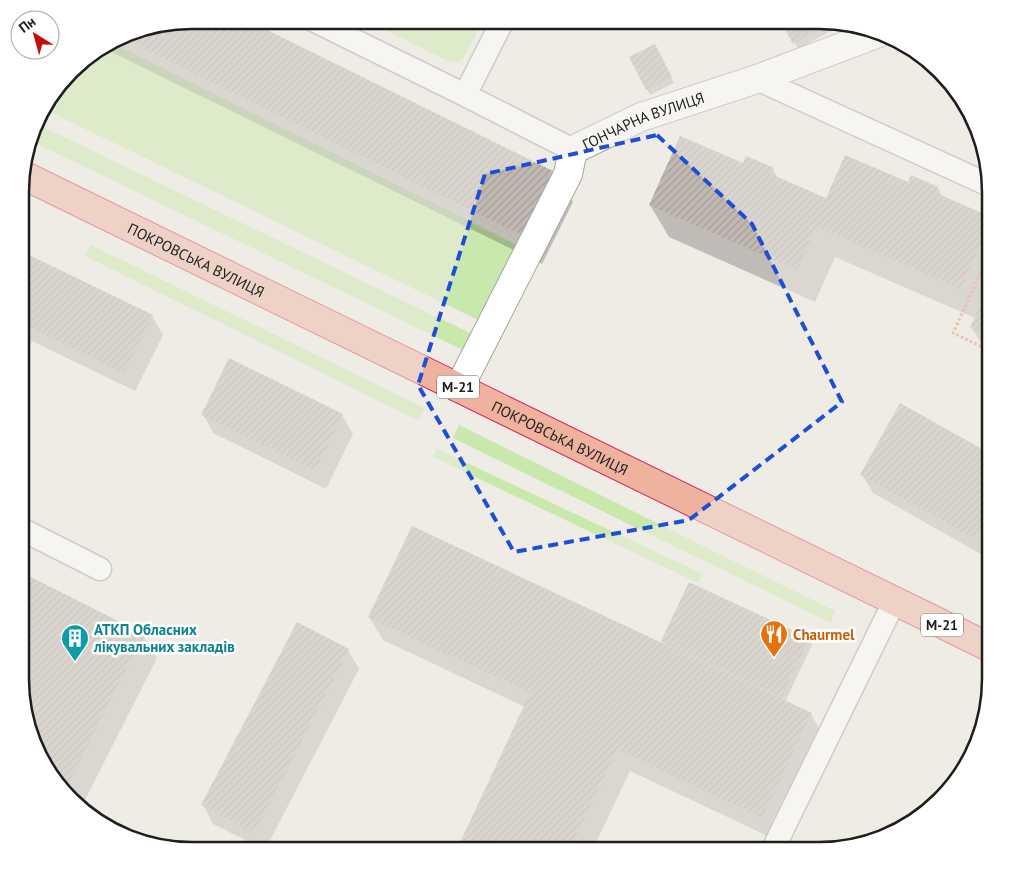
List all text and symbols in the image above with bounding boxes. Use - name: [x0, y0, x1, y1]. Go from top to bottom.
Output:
- north arrow: [10, 10, 60, 60]
- text: Пн: [15, 12, 39, 37]
- street label: ГОНЧАРНА ВУЛИЦЯ: [579, 87, 707, 154]
- street label: ПОКРОВСЬКА ВУЛИЦЯ: [125, 218, 268, 301]
- road number: М-21: [437, 376, 479, 398]
- street label: ПОКРОВСЬКА ВУЛИЦЯ: [489, 396, 632, 479]
- road number: М-21: [921, 614, 963, 636]
- restaurant icon: Chaurmel: [759, 619, 789, 658]
- place label: АТКП Обласних лікувальних закладів: [93, 620, 235, 656]
- building icon: АТКП Обласних лікувальних закладів: [60, 623, 90, 662]
- place label: Chaurmel: [793, 625, 855, 644]

